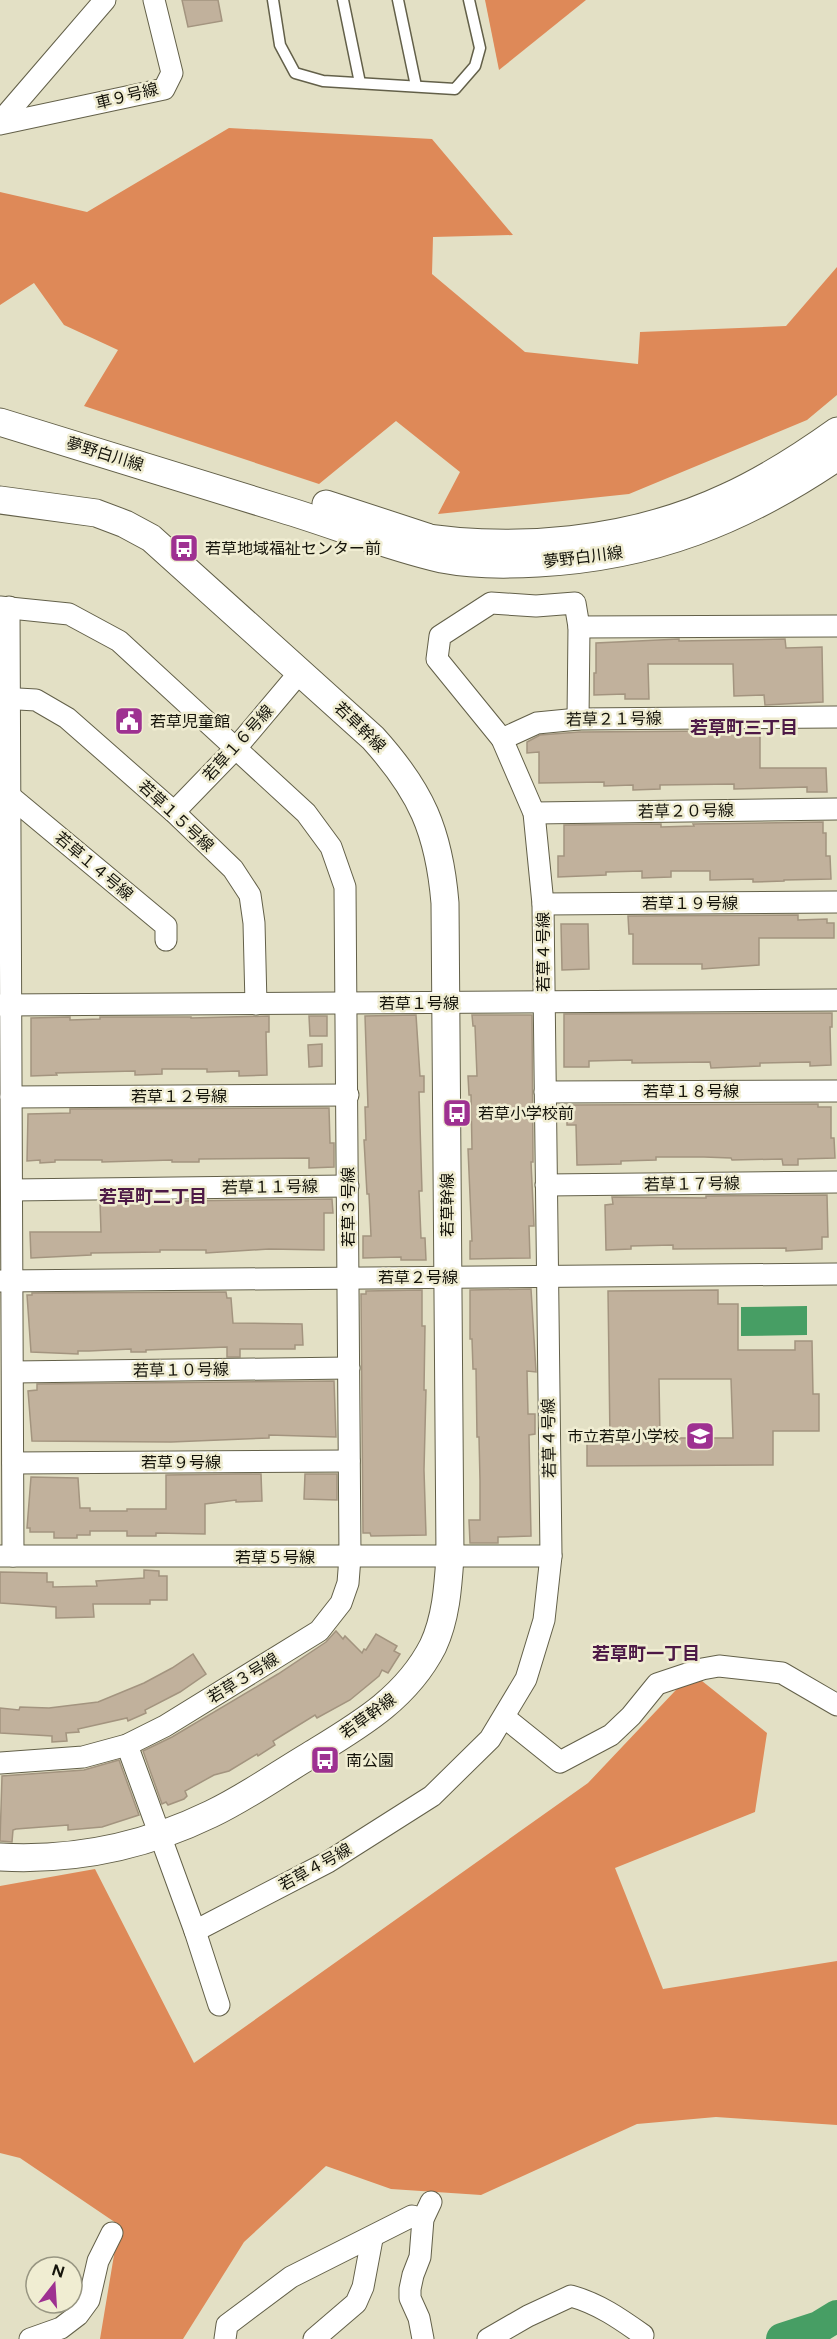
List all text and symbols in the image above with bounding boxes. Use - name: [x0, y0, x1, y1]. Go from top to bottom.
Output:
- street label: 車９号線: [94, 79, 160, 113]
- street label: 夢野白川線: [64, 433, 146, 475]
- bus stop icon: 若草地域福祉センター前: [168, 532, 200, 564]
- place label: 若草地域福祉センター前: [205, 539, 381, 558]
- street label: 夢野白川線: [542, 543, 624, 571]
- street label: 若草幹線: [330, 698, 390, 756]
- street label: 若草１６号線: [199, 701, 277, 785]
- public building icon: 若草児童館: [113, 705, 145, 737]
- street label: 若草２１号線: [566, 709, 662, 729]
- place label: 若草児童館: [150, 712, 230, 731]
- district label: 若草町三丁目: [690, 717, 798, 739]
- street label: 若草１５号線: [134, 776, 218, 856]
- street label: 若草２０号線: [638, 801, 734, 821]
- street label: 若草１４号線: [51, 828, 137, 904]
- street label: 若草１９号線: [642, 894, 738, 913]
- street label: 若草４号線: [534, 912, 553, 992]
- street label: 若草１号線: [379, 994, 459, 1013]
- street label: 若草１８号線: [643, 1082, 739, 1101]
- street label: 若草１２号線: [131, 1087, 227, 1106]
- bus stop icon: 若草小学校前: [441, 1097, 473, 1129]
- place label: 若草小学校前: [478, 1104, 574, 1123]
- street label: 若草３号線: [339, 1167, 358, 1247]
- street label: 若草幹線: [438, 1173, 457, 1237]
- street label: 若草１７号線: [644, 1174, 740, 1194]
- street label: 若草１１号線: [222, 1177, 318, 1197]
- district label: 若草町二丁目: [99, 1186, 207, 1208]
- street label: 若草２号線: [378, 1268, 458, 1287]
- street label: 若草１０号線: [133, 1360, 229, 1380]
- street label: 若草４号線: [539, 1398, 559, 1478]
- school or university icon: 市立若草小学校: [684, 1420, 716, 1452]
- place label: 市立若草小学校: [567, 1427, 679, 1446]
- street label: 若草９号線: [141, 1453, 221, 1472]
- street label: 若草５号線: [235, 1548, 315, 1567]
- district label: 若草町一丁目: [592, 1643, 700, 1665]
- street label: 若草３号線: [204, 1649, 282, 1707]
- street label: 若草幹線: [337, 1690, 399, 1742]
- bus stop icon: 南公園: [309, 1744, 341, 1776]
- place label: 南公園: [346, 1751, 394, 1770]
- street label: 若草４号線: [275, 1839, 355, 1895]
- north arrow: [24, 2255, 84, 2315]
- text: N: [50, 2260, 67, 2282]

